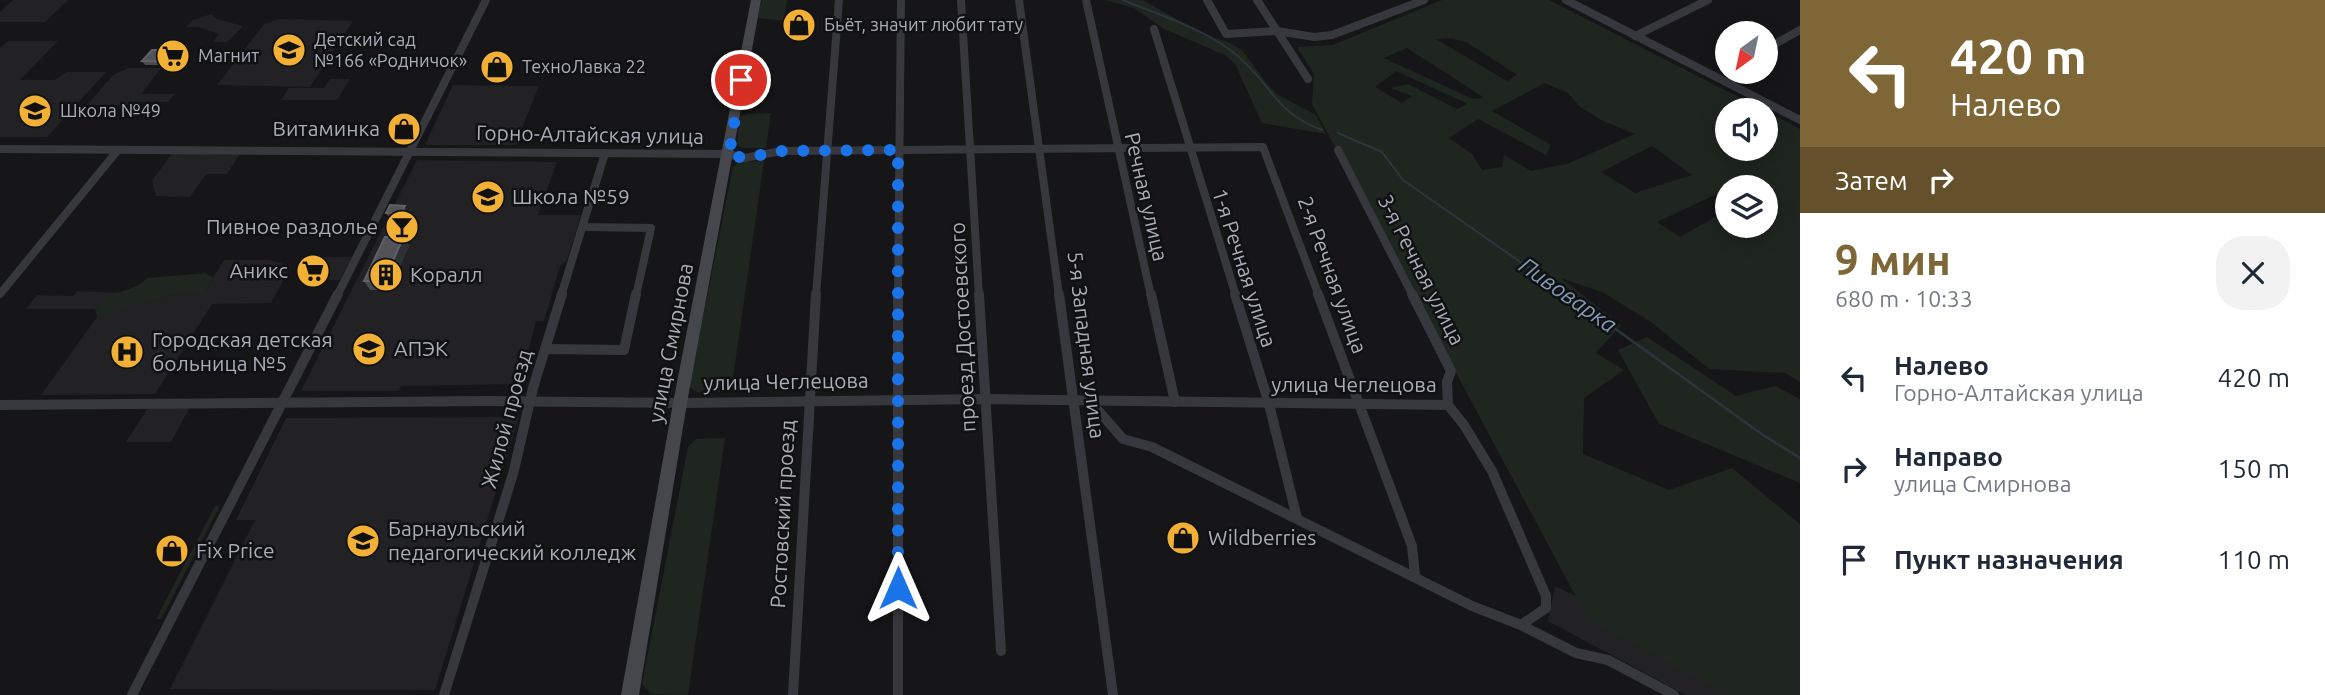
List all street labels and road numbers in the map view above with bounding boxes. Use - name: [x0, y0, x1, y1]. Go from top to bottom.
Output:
- street label: Горно-Алтайская улица: [476, 120, 704, 148]
- street label: Речная улица: [1121, 130, 1173, 263]
- street label: 1-я Речная улица: [1208, 185, 1282, 350]
- street label: 3-я Речная улица: [1374, 190, 1470, 349]
- street label: 2-я Речная улица: [1293, 193, 1373, 356]
- street label: проезд Достоевского: [945, 221, 979, 433]
- street label: 5-я Западная улица: [1064, 250, 1110, 440]
- street label: улица Смирнова: [643, 261, 697, 425]
- street label: Жилой проезд: [476, 347, 536, 491]
- street label: улица Чеглецова: [703, 368, 869, 394]
- street label: улица Чеглецова: [1271, 372, 1437, 396]
- street label: Ростовский проезд: [765, 419, 799, 609]

